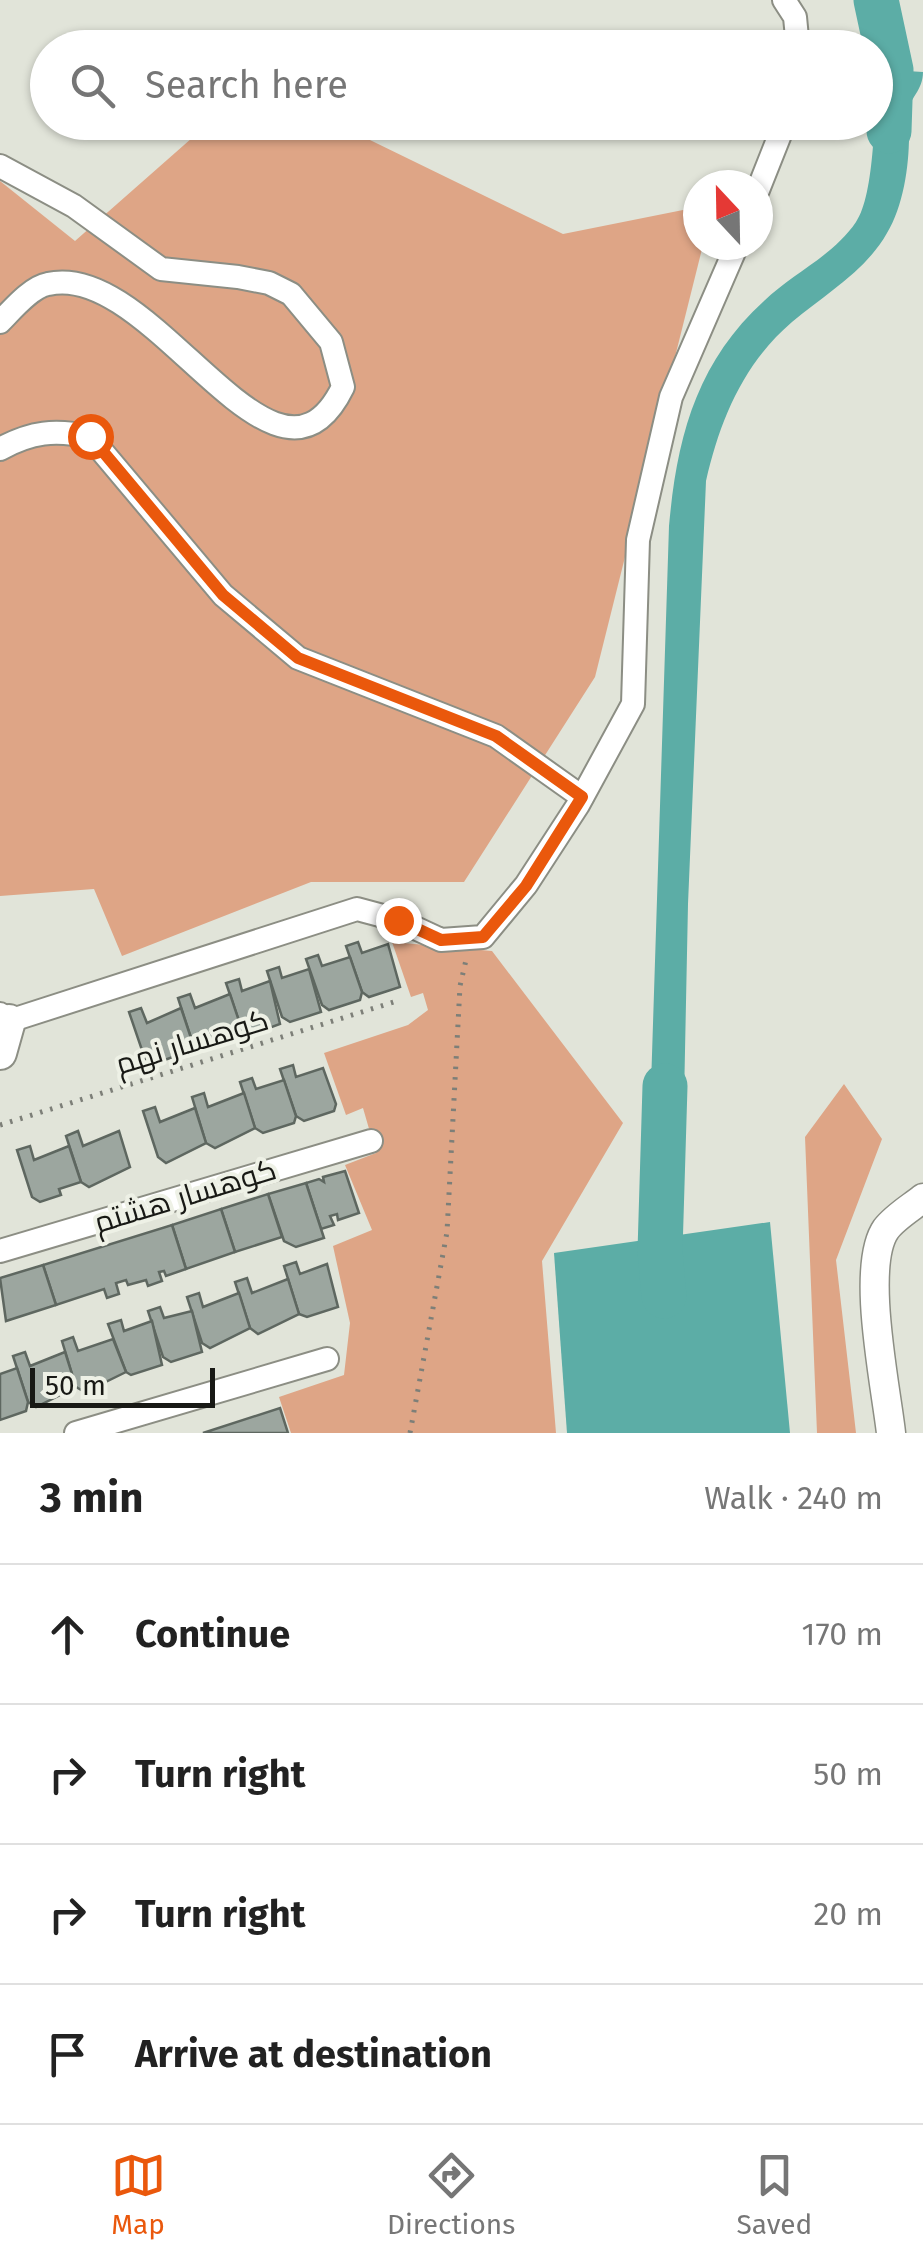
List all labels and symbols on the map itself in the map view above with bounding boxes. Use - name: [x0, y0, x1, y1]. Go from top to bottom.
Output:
- north arrow: [683, 170, 773, 260]
- route start: [68, 414, 114, 460]
- route end: [376, 898, 422, 944]
- street label: کوهسار نهم: [111, 1002, 273, 1084]
- street label: کوهسار هشتم: [89, 1151, 281, 1243]
- scale bar: [30, 1363, 215, 1408]

